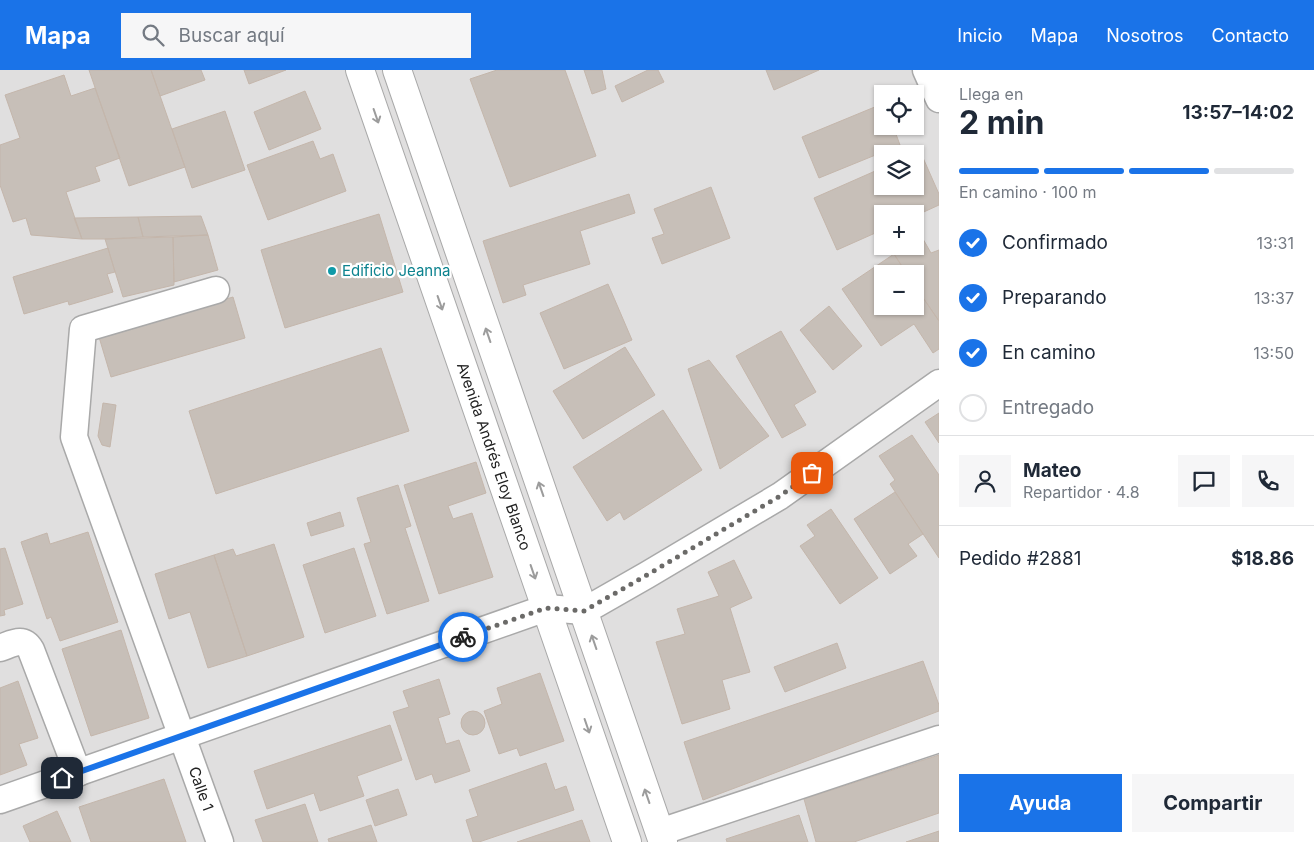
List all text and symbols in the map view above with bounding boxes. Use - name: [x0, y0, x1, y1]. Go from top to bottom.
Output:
- search box: [121, 13, 471, 58]
- text: Mapa: [25, 21, 91, 50]
- icon: search: [139, 21, 167, 49]
- text: Buscar aquí: [179, 24, 285, 47]
- text: Inicio: [957, 25, 1003, 46]
- text: Mapa: [1031, 25, 1078, 46]
- text: Nosotros: [1106, 25, 1184, 46]
- text: Contacto: [1212, 25, 1289, 46]
- text: Llega en: [959, 84, 1023, 104]
- map controls: [874, 85, 924, 315]
- button: locate: [874, 85, 924, 135]
- text: 13:57–14:02: [1182, 101, 1294, 124]
- text: 2 min: [959, 103, 1045, 142]
- one-way arrow: [372, 108, 381, 123]
- button: layers: [874, 145, 924, 195]
- text: En camino · 100 m: [959, 182, 1097, 202]
- button: +: [874, 205, 924, 255]
- icon: check: [959, 229, 987, 257]
- text: Confirmado: [1002, 231, 1108, 254]
- text: 13:31: [1257, 233, 1294, 253]
- place label: Edificio Jeanna: [342, 261, 450, 280]
- marker: Edificio Jeanna: [326, 265, 338, 277]
- button: −: [874, 265, 924, 315]
- icon: check: [959, 284, 987, 312]
- text: Preparando: [1002, 286, 1107, 309]
- text: 13:37: [1254, 288, 1294, 308]
- one-way arrow: [436, 294, 445, 310]
- one-way arrow: [483, 328, 492, 343]
- icon: check: [959, 339, 987, 367]
- text: En camino: [1002, 341, 1096, 364]
- text: 13:50: [1253, 343, 1294, 363]
- street label: Avenida Andrés Eloy Blanco: [453, 360, 535, 553]
- text: Entregado: [1002, 396, 1094, 419]
- pin: [791, 452, 833, 494]
- button: person: [959, 455, 1011, 507]
- button: chat: [1178, 455, 1230, 507]
- button: phone: [1242, 455, 1294, 507]
- icon: bag: [798, 459, 826, 487]
- text: Mateo: [1023, 459, 1081, 482]
- one-way arrow: [536, 481, 546, 497]
- text: Repartidor · 4.8: [1023, 482, 1140, 502]
- text: Pedido #2881: [959, 547, 1082, 570]
- text: $18.86: [1231, 547, 1294, 570]
- one-way arrow: [529, 564, 539, 580]
- courier: [438, 612, 488, 662]
- icon: bike: [449, 623, 477, 651]
- one-way arrow: [589, 635, 599, 651]
- one-way arrow: [582, 717, 592, 733]
- pin: [41, 757, 83, 799]
- icon: home: [48, 764, 76, 792]
- street label: Calle 1: [185, 764, 218, 813]
- button: Ayuda: [959, 774, 1122, 832]
- button: Compartir: [1132, 774, 1294, 832]
- one-way arrow: [642, 789, 651, 804]

